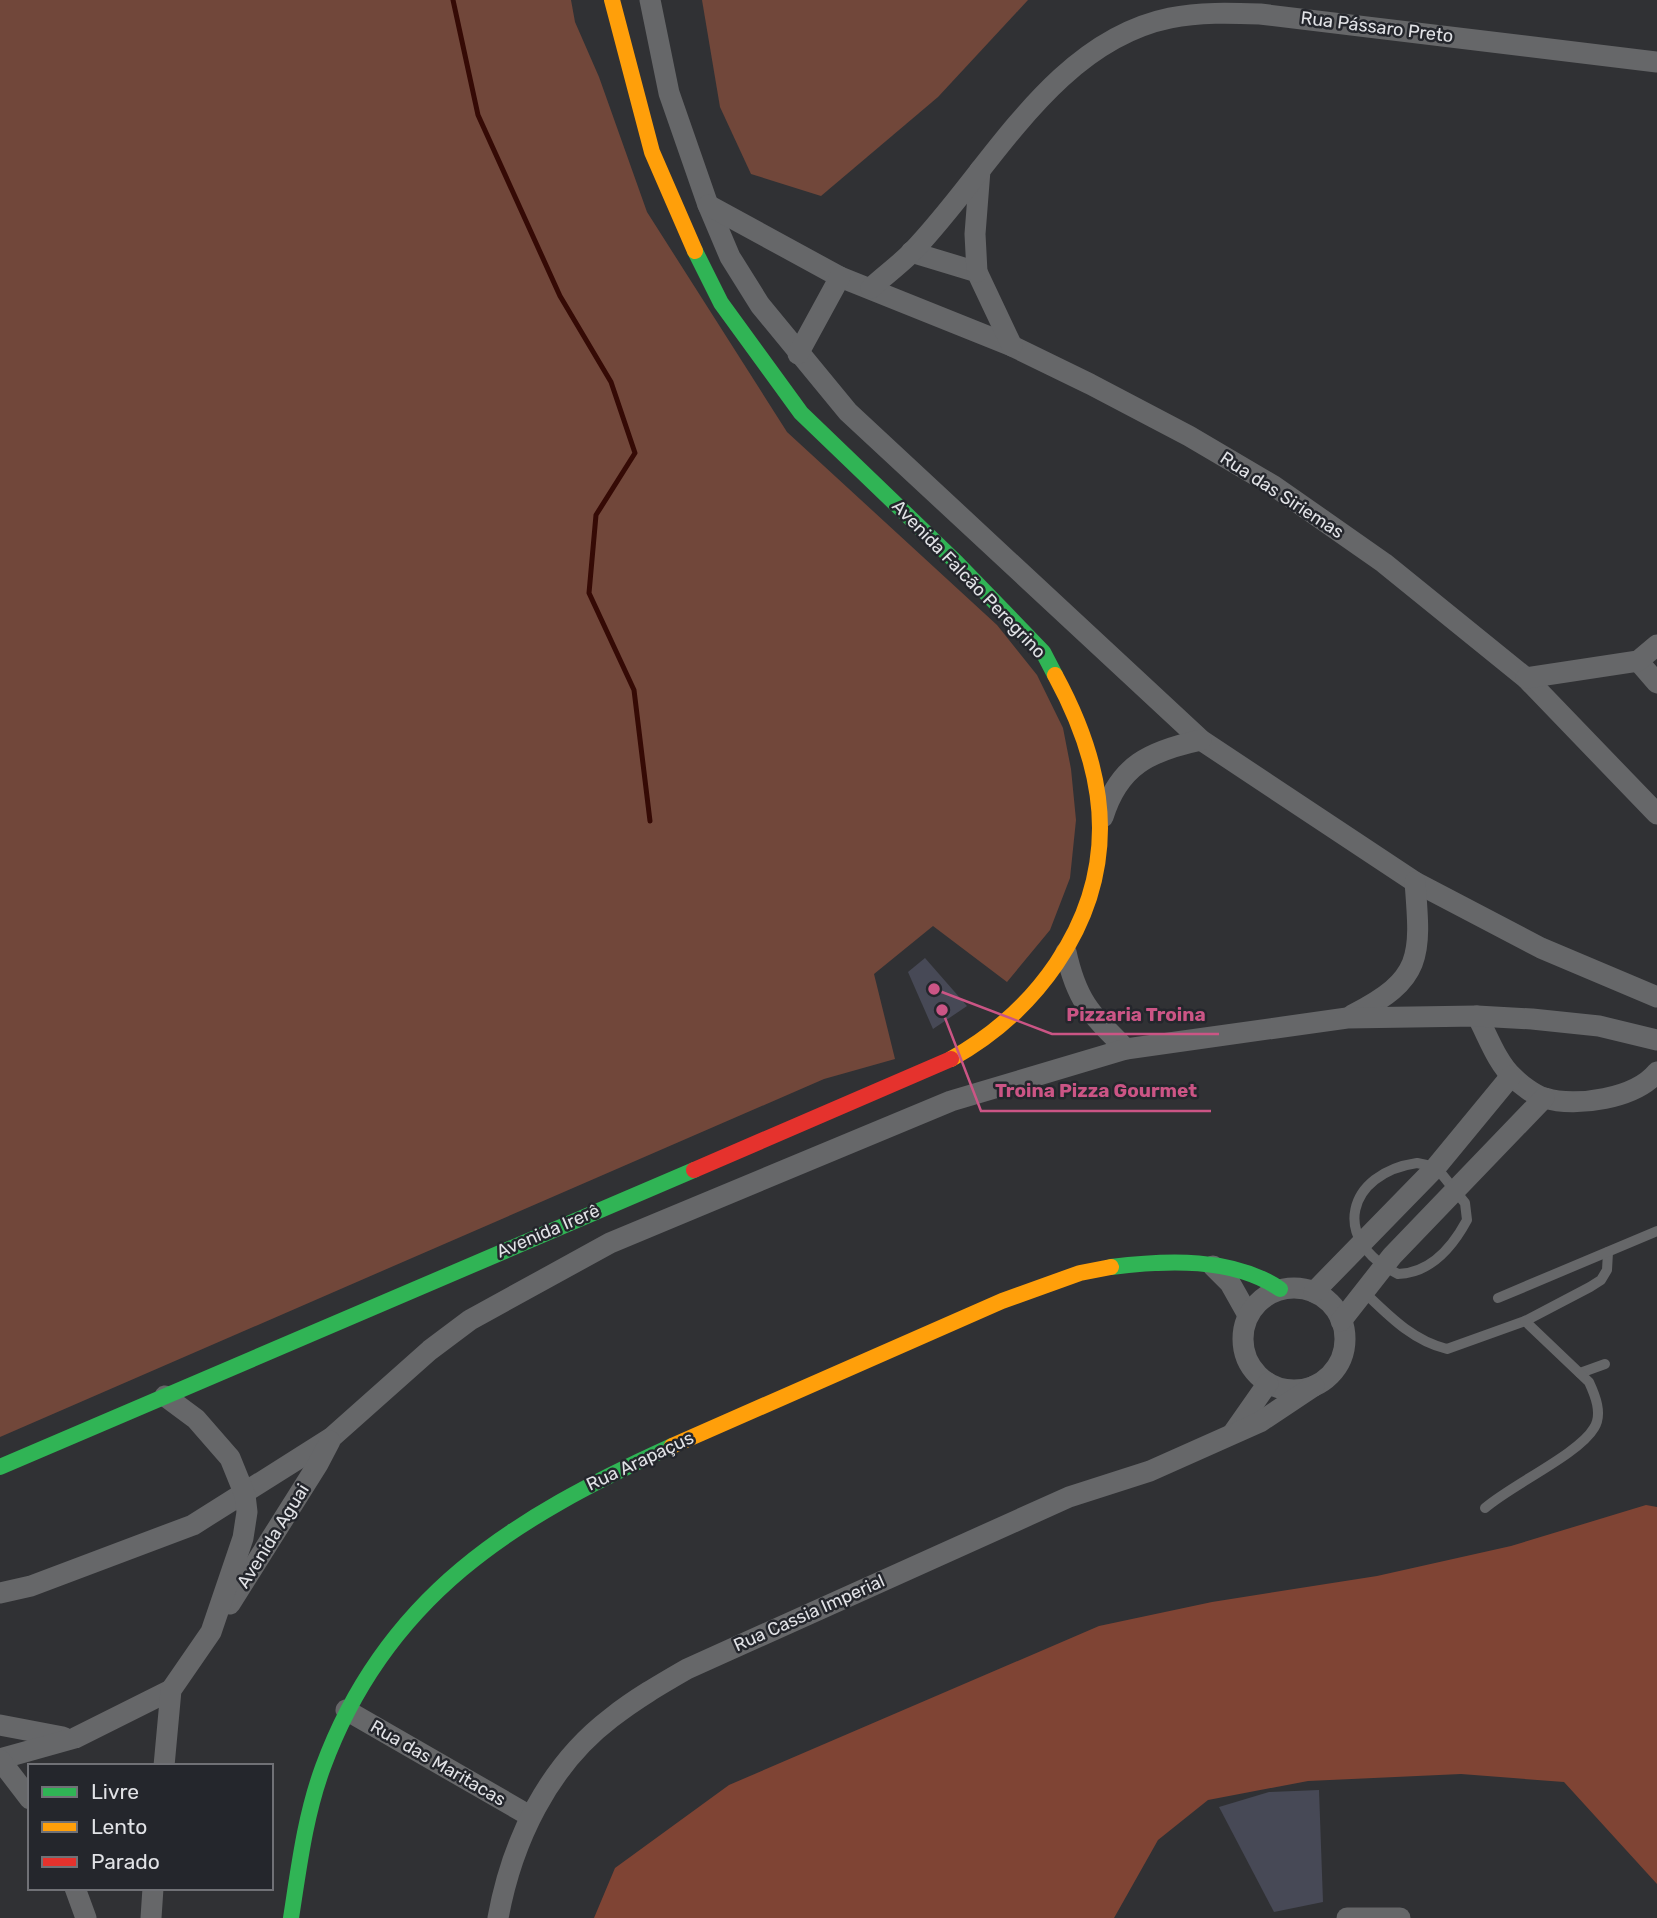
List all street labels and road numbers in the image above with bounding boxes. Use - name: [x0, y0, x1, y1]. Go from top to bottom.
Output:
- street label: Rua Pássaro Preto: [1299, 7, 1455, 47]
- street label: Rua das Siriemas: [1216, 447, 1348, 543]
- street label: Avenida Falcão Peregrino: [887, 495, 1051, 663]
- street label: Avenida Irerê: [493, 1199, 603, 1263]
- street label: Rua Arapaçus: [583, 1427, 697, 1495]
- street label: Avenida Aguai: [232, 1480, 314, 1592]
- street label: Rua Cassia Imperial: [730, 1570, 888, 1656]
- street label: Rua das Maritacas: [366, 1715, 510, 1811]

